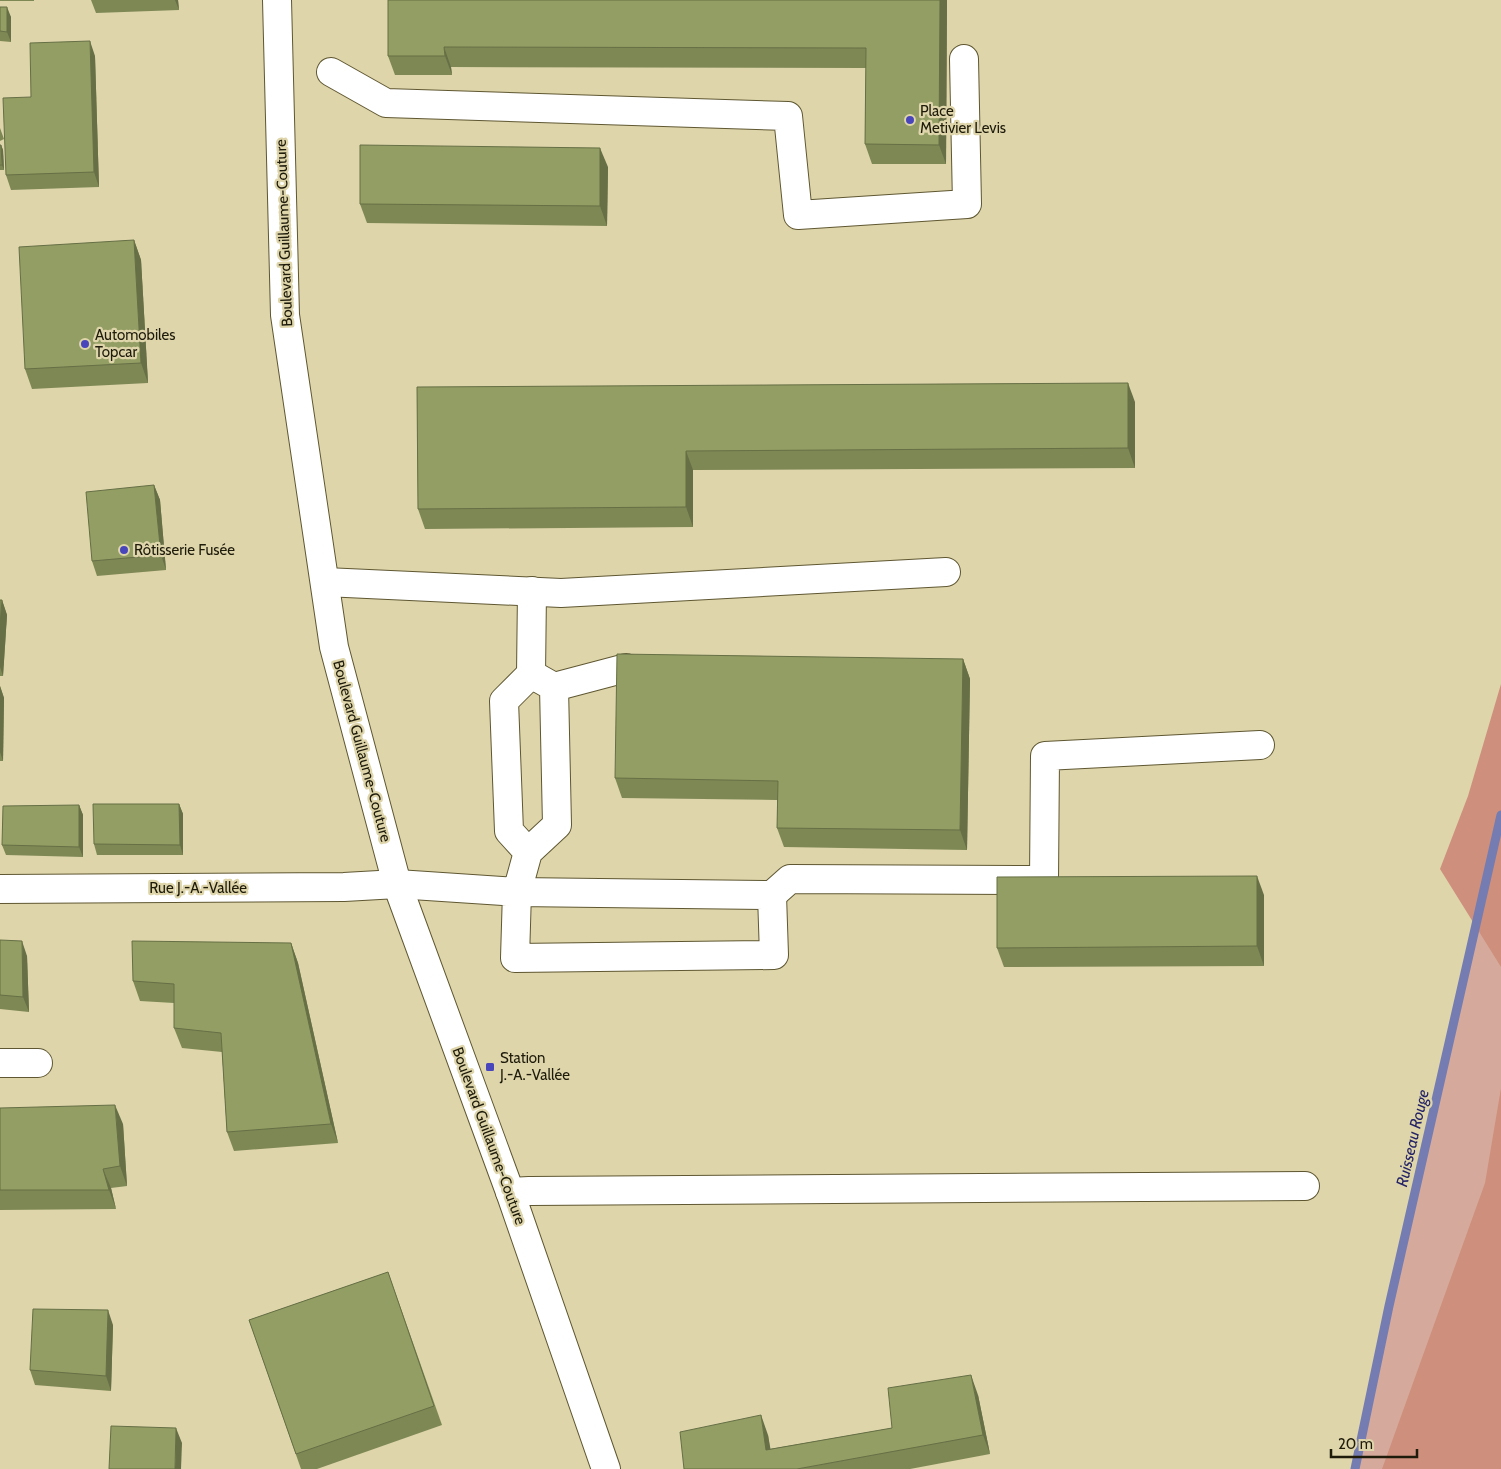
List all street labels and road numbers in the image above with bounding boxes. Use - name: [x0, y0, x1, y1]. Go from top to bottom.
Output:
- street label: Boulevard Guillaume-Couture: [272, 139, 296, 327]
- street label: Boulevard Guillaume-Couture: [329, 658, 395, 844]
- street label: Rue J.-A.-Vallée: [149, 879, 247, 897]
- street label: Boulevard Guillaume-Couture: [448, 1045, 530, 1227]

